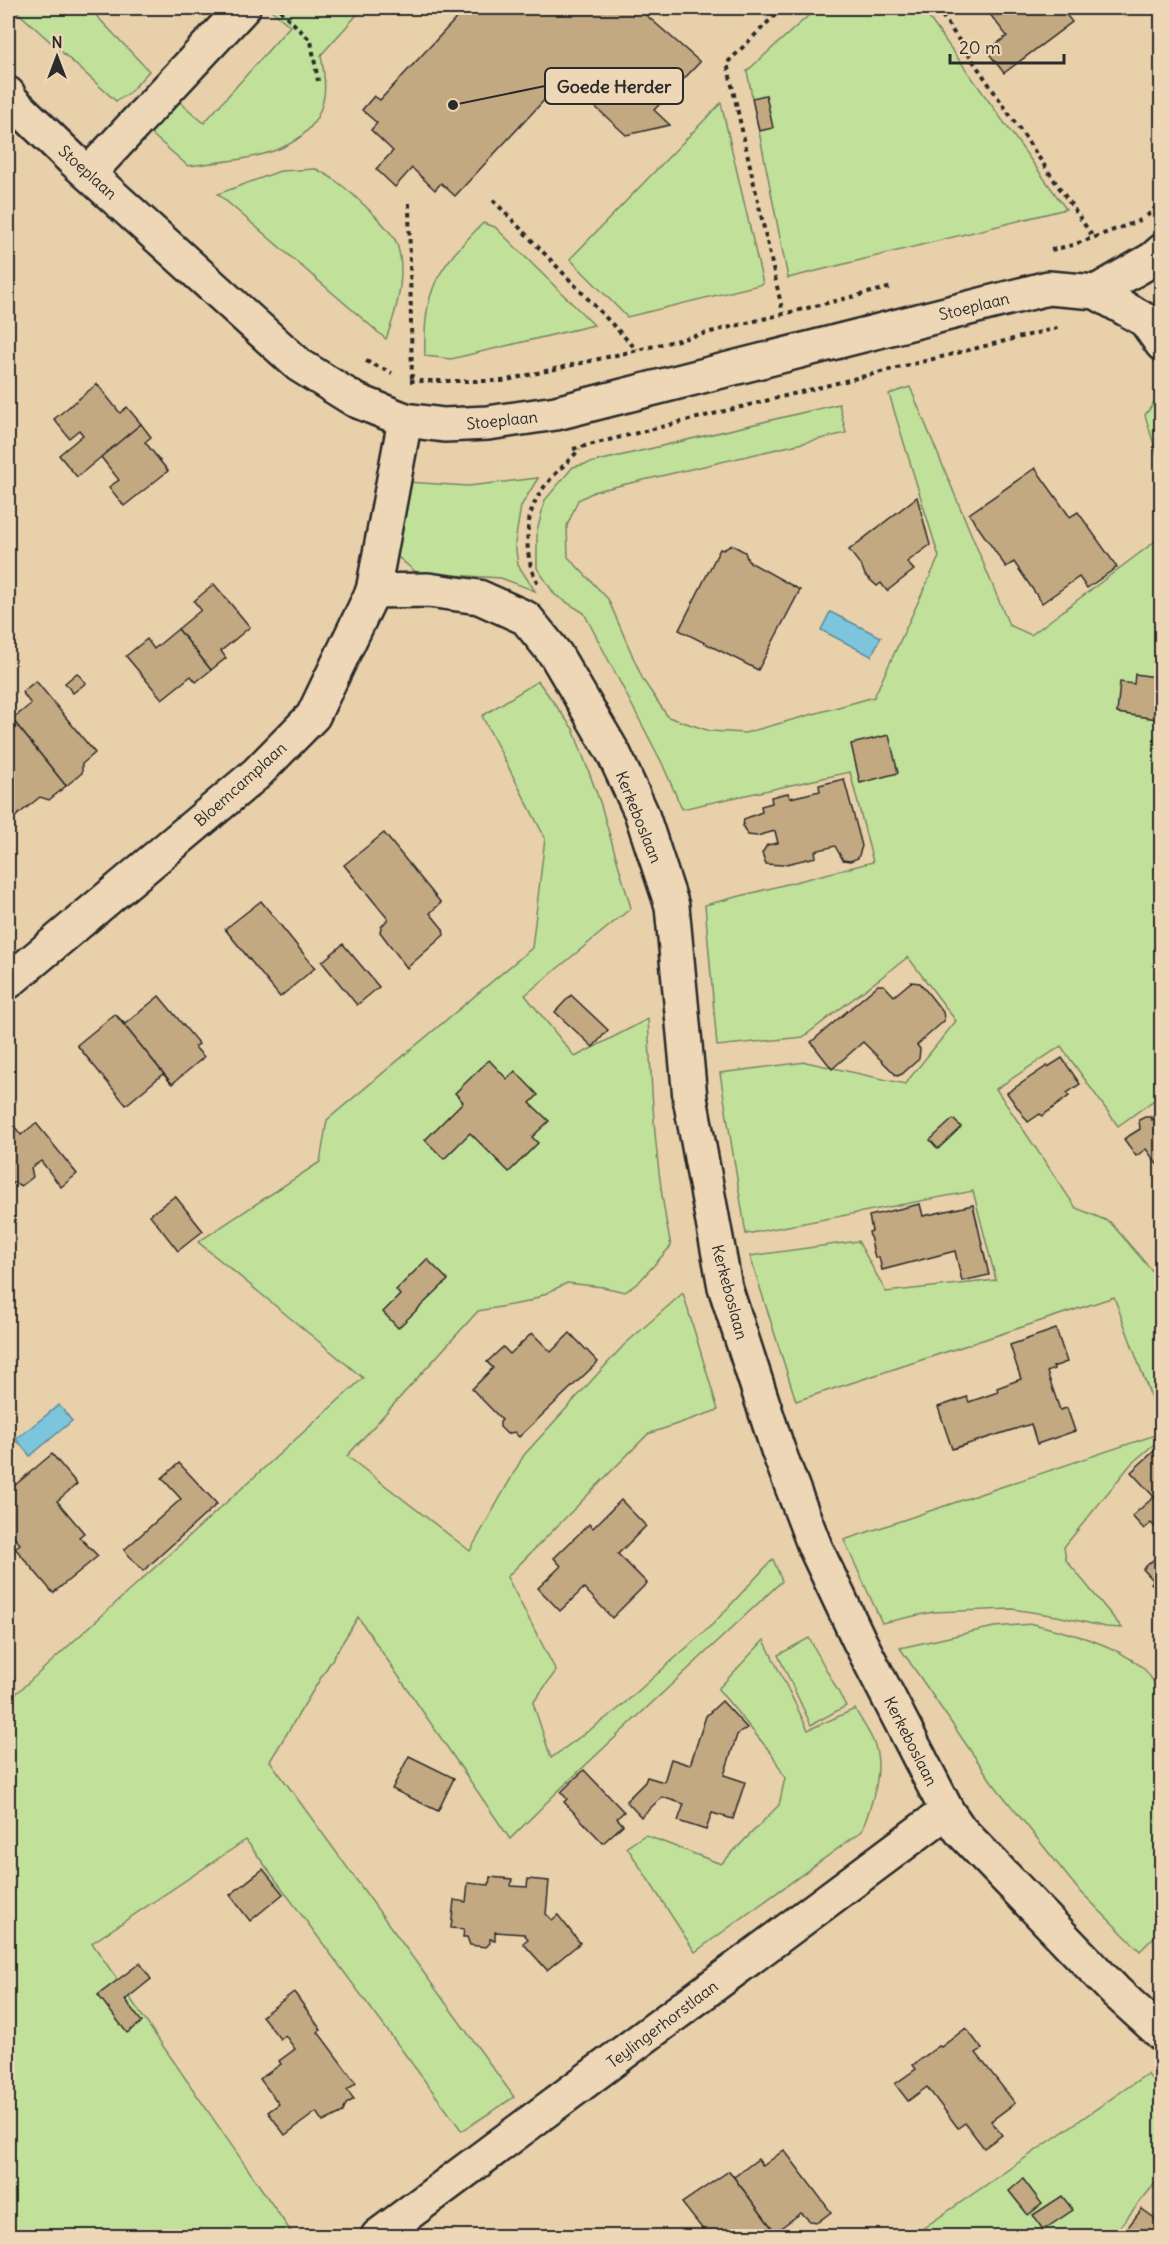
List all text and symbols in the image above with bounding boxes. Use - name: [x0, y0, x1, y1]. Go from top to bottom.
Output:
- north arrow: [27, 27, 87, 87]
- scale bar: [950, 27, 1064, 65]
- text: N: [51, 32, 63, 52]
- text: 20 m: [959, 36, 1001, 59]
- callout: Goede Herder: [545, 68, 683, 104]
- text: Goede Herder: [557, 75, 672, 98]
- street label: Stoeplaan: [55, 141, 121, 203]
- street label: Stoeplaan: [937, 288, 1011, 324]
- street label: Stoeplaan: [465, 406, 539, 434]
- street label: Bloemcamplaan: [190, 737, 290, 831]
- street label: Kerkeboslaan: [611, 768, 667, 866]
- street label: Kerkeboslaan: [708, 1242, 752, 1342]
- street label: Kerkeboslaan: [880, 1693, 942, 1789]
- street label: Teylingerhorstlaan: [602, 1976, 722, 2072]

